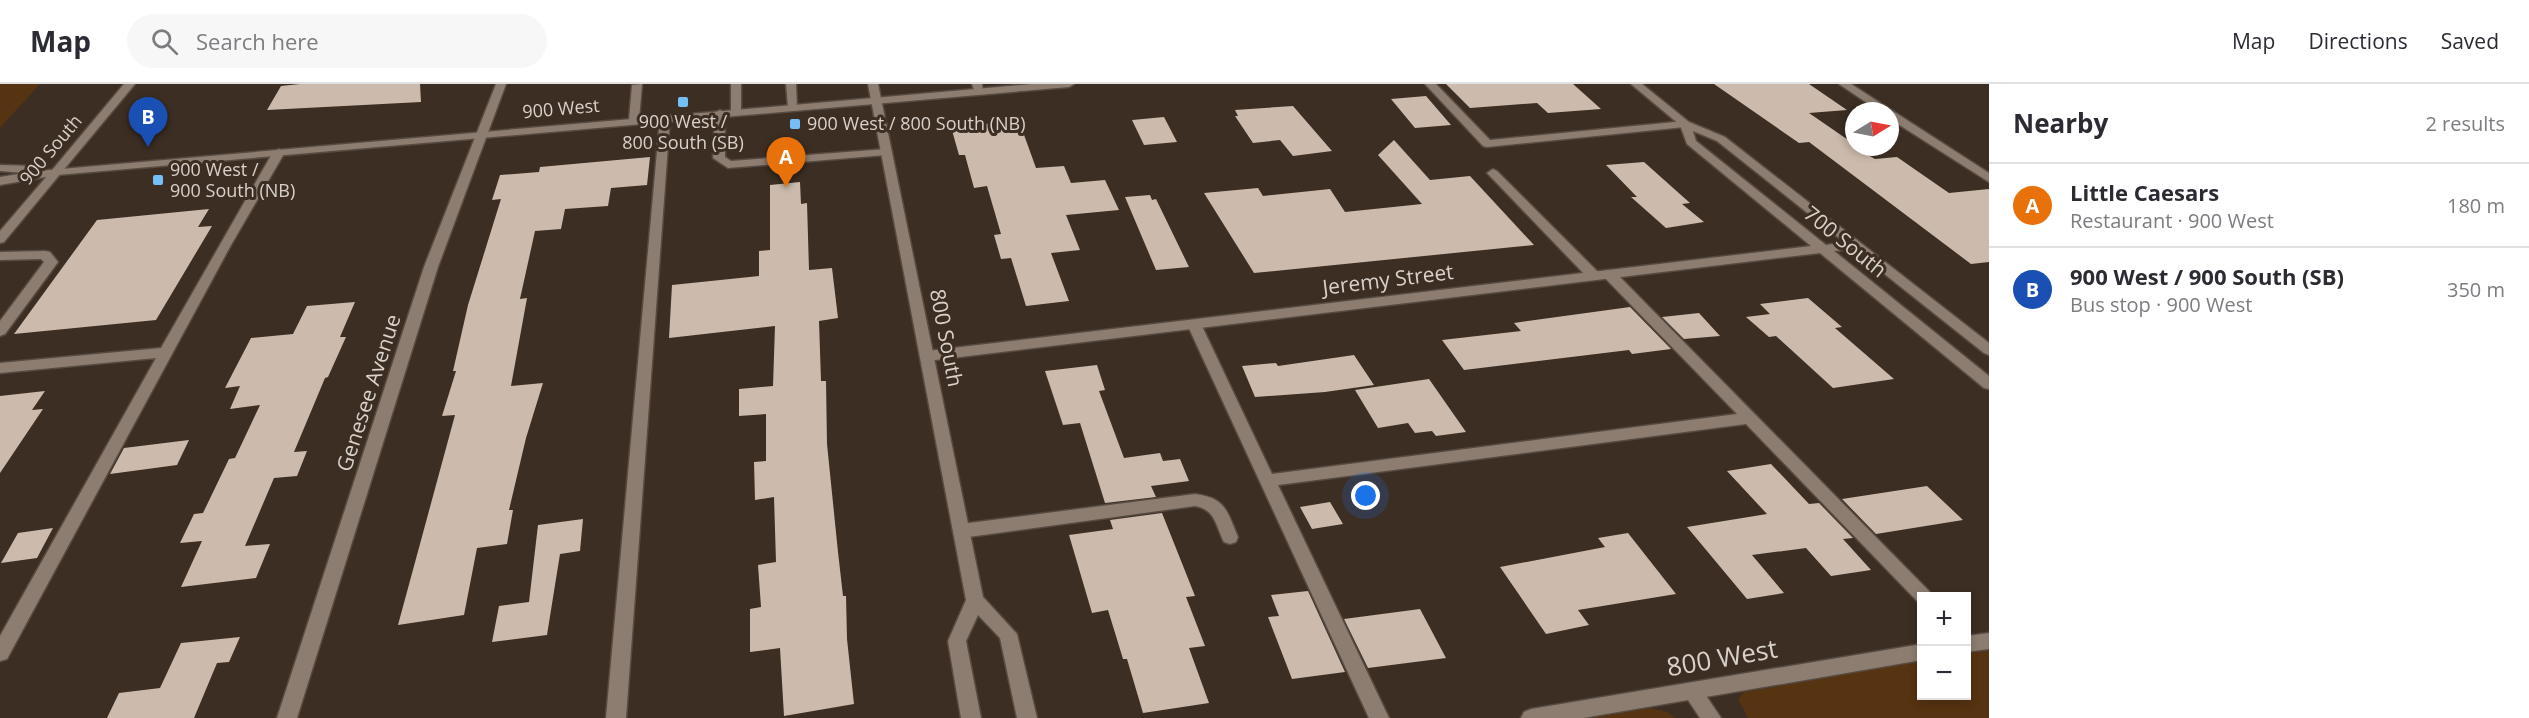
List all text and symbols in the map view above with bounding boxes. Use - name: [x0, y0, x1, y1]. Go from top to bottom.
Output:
- search box: [127, 14, 547, 68]
- text: Map: [30, 22, 91, 60]
- icon: search: [148, 25, 181, 58]
- text: Search here: [196, 26, 319, 56]
- text: Map: [2232, 27, 2275, 55]
- text: Directions: [2308, 27, 2408, 55]
- text: Saved: [2441, 27, 2499, 55]
- street label: 900 West: [521, 93, 600, 123]
- marker: 900 West / 800 South (SB): [676, 95, 690, 109]
- pin: B: [128, 98, 168, 147]
- north arrow: [1845, 102, 1899, 156]
- text: Nearby: [2013, 105, 2108, 141]
- street label: 900 South: [14, 109, 87, 190]
- place label: 900 West / 800 South (SB): [622, 109, 744, 154]
- text: 2 results: [2425, 110, 2505, 137]
- place label: 900 West / 800 South (NB): [807, 111, 1025, 135]
- marker: 900 West / 800 South (NB): [788, 117, 802, 131]
- pin: A: [766, 138, 806, 187]
- place label: 900 West / 900 South (NB): [170, 157, 295, 202]
- marker: 900 West / 900 South (NB): [151, 173, 165, 187]
- text: Little Caesars: [2070, 177, 2219, 207]
- text: A: [2026, 192, 2039, 219]
- text: 180 m: [2447, 192, 2505, 219]
- street label: 700 South: [1798, 199, 1893, 283]
- text: Restaurant · 900 West: [2070, 207, 2274, 234]
- street label: Jeremy Street: [1319, 257, 1455, 301]
- text: 900 West / 900 South (SB): [2070, 261, 2344, 291]
- text: B: [2026, 276, 2039, 303]
- text: 350 m: [2447, 276, 2505, 303]
- street label: 800 South: [924, 287, 970, 389]
- text: Bus stop · 900 West: [2070, 291, 2252, 318]
- street label: Genesee Avenue: [329, 310, 407, 475]
- your location: [1351, 481, 1380, 510]
- map controls: [1917, 592, 1971, 700]
- button: +: [1917, 592, 1971, 646]
- street label: 800 West: [1664, 630, 1780, 684]
- button: −: [1917, 646, 1971, 700]

